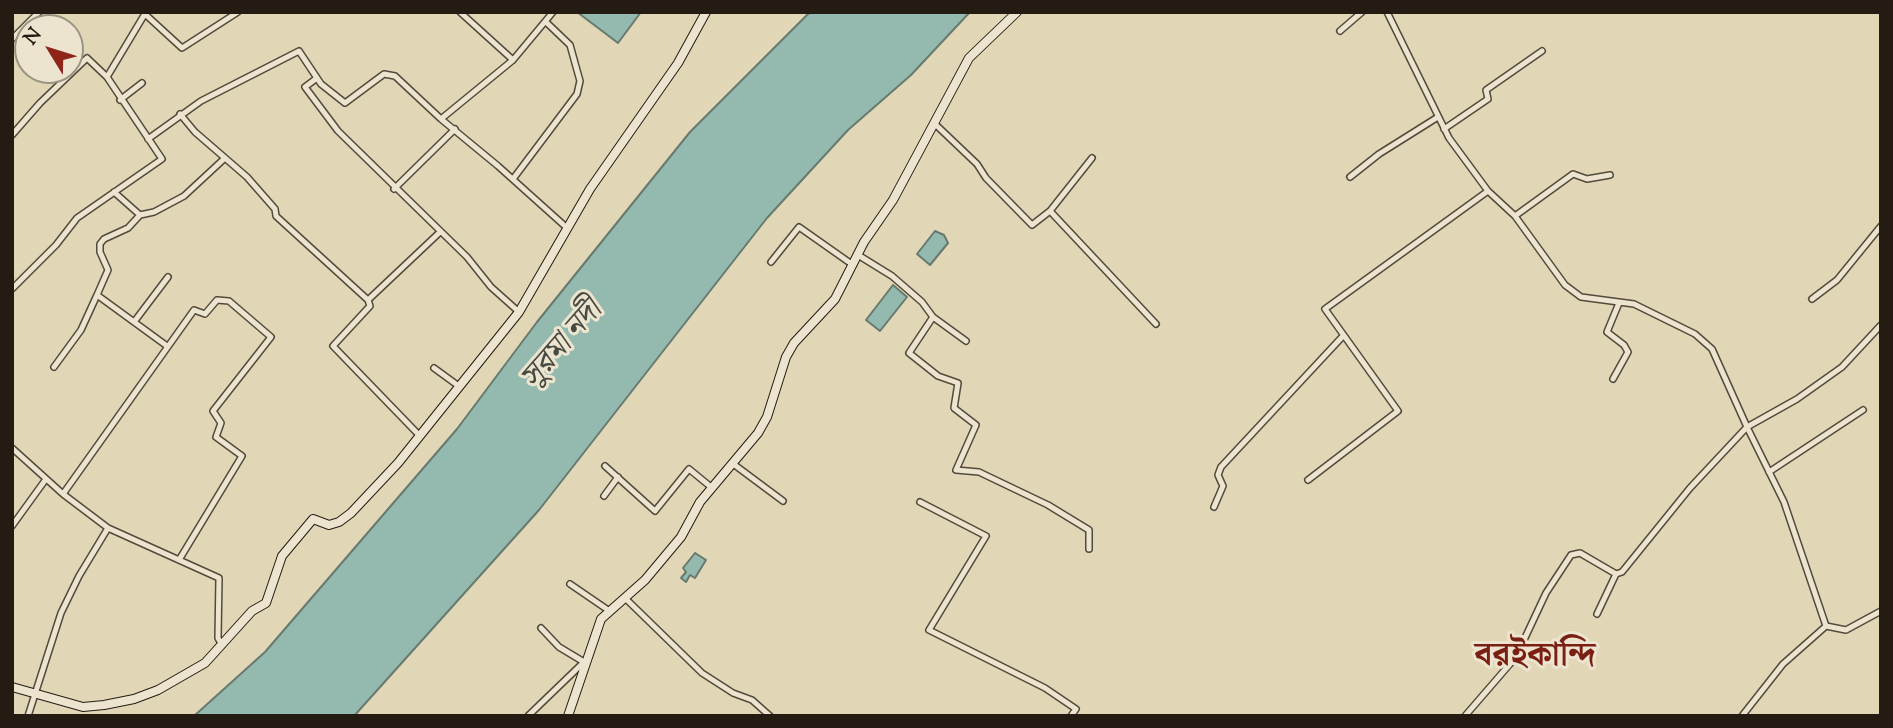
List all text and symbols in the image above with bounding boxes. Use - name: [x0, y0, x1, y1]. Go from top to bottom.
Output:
- north arrow: [14, 14, 84, 84]
- text: N: [18, 23, 49, 51]
- water label: সুরমা নদী: [515, 295, 613, 399]
- district label: বরইকান্দি: [1474, 639, 1596, 679]

